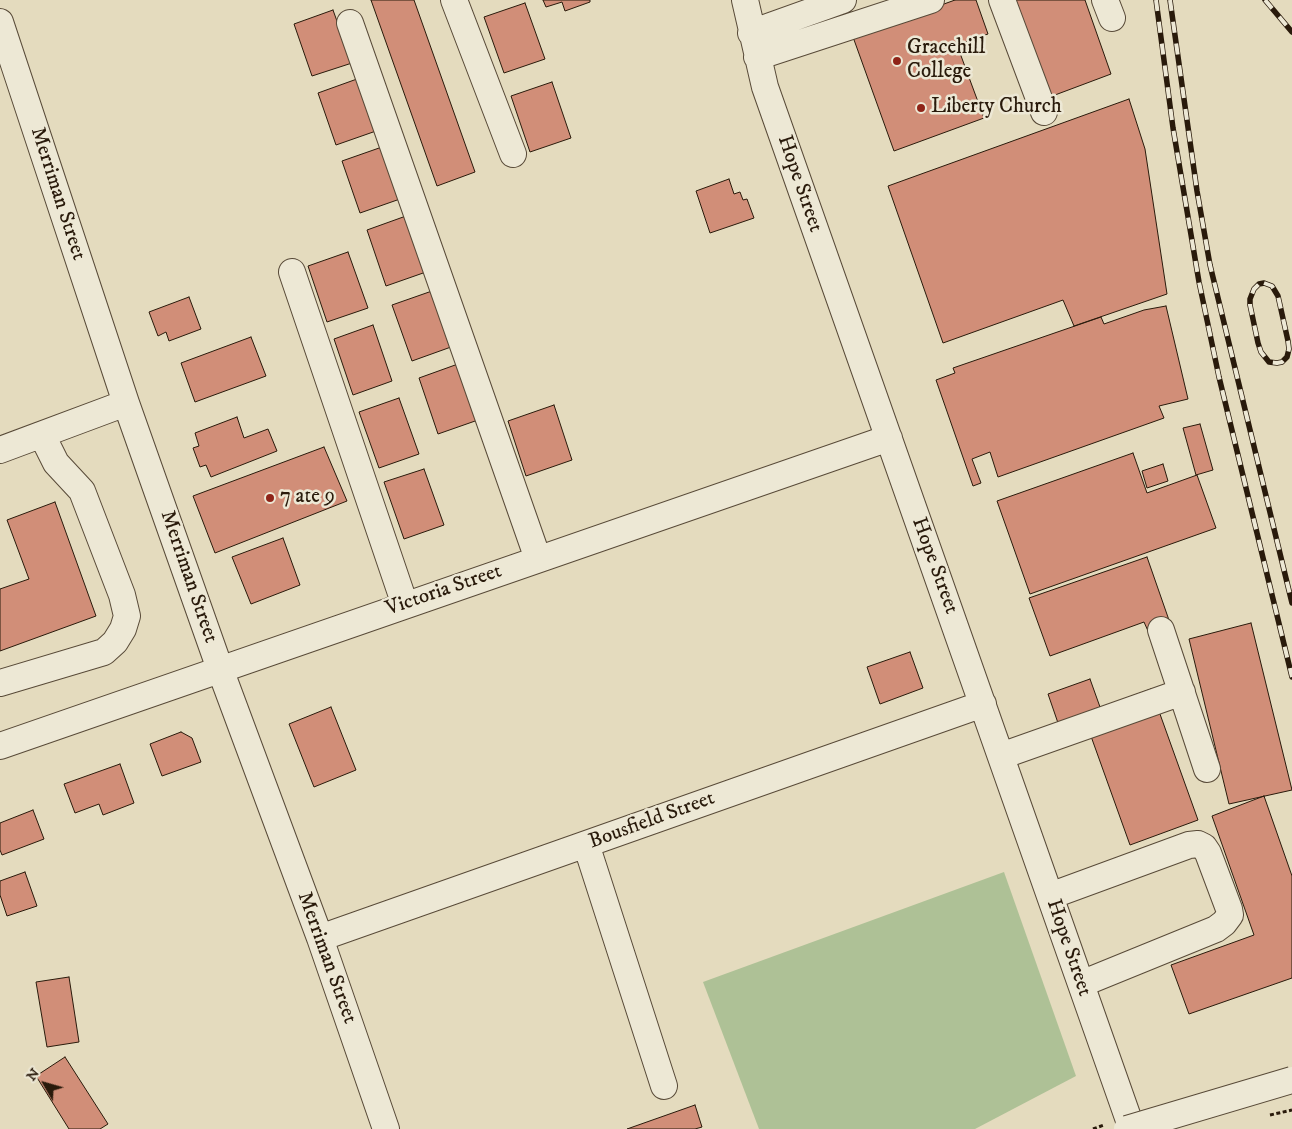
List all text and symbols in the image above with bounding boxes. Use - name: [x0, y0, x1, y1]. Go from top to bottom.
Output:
- place label: Gracehill College: [907, 36, 985, 86]
- marker: Gracehill College: [891, 55, 903, 67]
- place label: Liberty Church: [931, 95, 1062, 121]
- marker: Liberty Church: [915, 102, 927, 114]
- street label: Merriman Street: [24, 124, 90, 264]
- street label: Hope Street: [771, 132, 827, 236]
- place label: 7 ate 9: [280, 485, 335, 511]
- marker: 7 ate 9: [264, 492, 276, 504]
- street label: Merriman Street: [154, 507, 222, 647]
- street label: Hope Street: [905, 514, 963, 618]
- street label: Victoria Street: [383, 559, 505, 623]
- street label: Bousfield Street: [586, 787, 718, 855]
- street label: Merriman Street: [290, 889, 362, 1027]
- street label: Hope Street: [1040, 896, 1096, 1000]
- north arrow: [20, 1059, 70, 1109]
- text: N: [23, 1065, 44, 1085]

